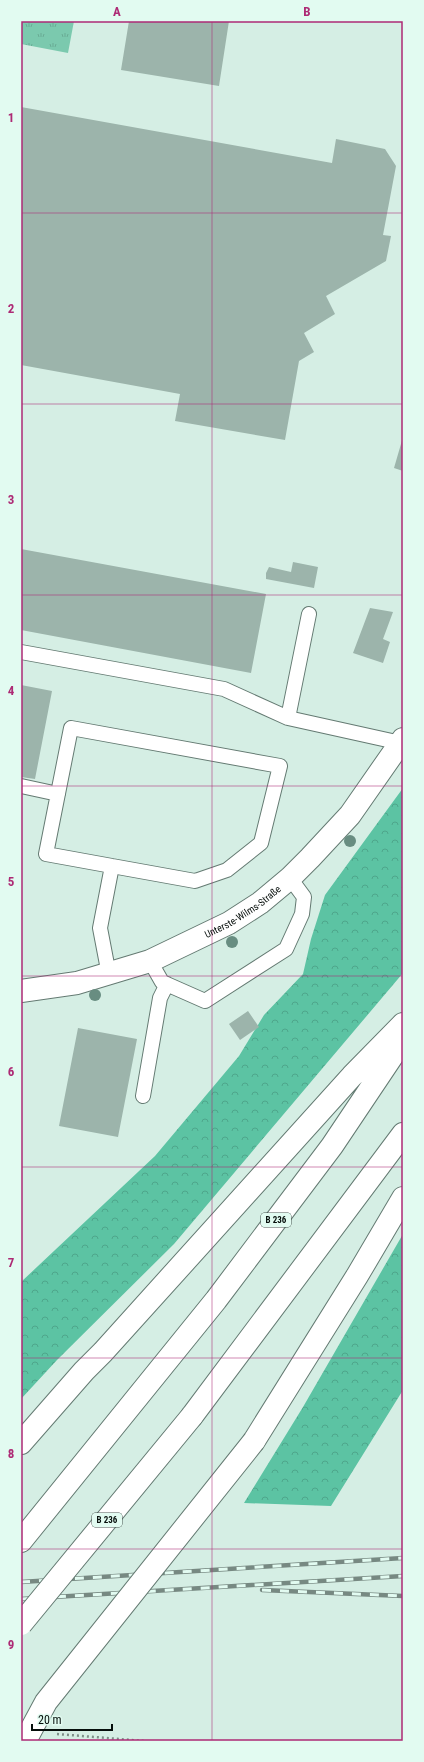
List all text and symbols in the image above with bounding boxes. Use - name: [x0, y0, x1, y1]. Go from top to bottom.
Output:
- text: A: [113, 4, 121, 19]
- text: B: [303, 4, 311, 19]
- text: 1: [8, 110, 14, 125]
- text: 2: [8, 301, 15, 316]
- text: 3: [8, 492, 14, 507]
- text: 4: [8, 683, 15, 698]
- text: 5: [8, 874, 15, 889]
- street label: Unterste-Wilms-Straße: [203, 883, 283, 940]
- text: 6: [8, 1064, 15, 1079]
- road number: B 236: [261, 1213, 291, 1227]
- text: 7: [8, 1255, 15, 1270]
- text: 8: [8, 1446, 14, 1461]
- road number: B 236: [92, 1513, 122, 1527]
- text: 9: [8, 1637, 14, 1652]
- scale bar: [32, 1706, 112, 1732]
- text: 20 m: [38, 1713, 62, 1727]

